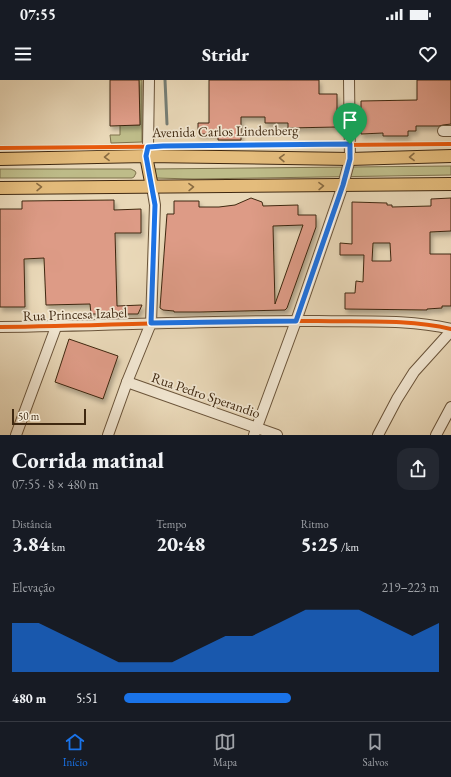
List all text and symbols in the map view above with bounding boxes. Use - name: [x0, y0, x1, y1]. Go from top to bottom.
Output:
- text: 07:55: [20, 5, 56, 24]
- icon: menu: [12, 43, 34, 65]
- text: Stridr: [202, 43, 249, 66]
- icon: heart: [417, 43, 439, 65]
- pin: [333, 103, 367, 144]
- icon: arrive: [339, 109, 361, 131]
- street label: Avenida Carlos Lindenberg: [151, 121, 299, 141]
- one-way arrow: [104, 153, 110, 161]
- one-way arrow: [409, 153, 415, 161]
- one-way arrow: [279, 154, 285, 162]
- one-way arrow: [318, 182, 324, 190]
- one-way arrow: [36, 183, 42, 192]
- one-way arrow: [188, 183, 194, 191]
- street label: Rua Princesa Izabel: [23, 303, 128, 325]
- street label: Rua Pedro Sperandio: [149, 368, 263, 422]
- scale bar: [12, 407, 86, 426]
- text: 50 m: [18, 409, 39, 423]
- text: Corrida matinal: [12, 446, 164, 475]
- button: share: [397, 448, 439, 490]
- text: 07:55 · 8 × 480 m: [12, 476, 99, 493]
- text: Distância: [12, 517, 52, 531]
- text: Tempo: [156, 517, 187, 531]
- text: Ritmo: [301, 517, 329, 531]
- text: 3.84: [12, 531, 49, 557]
- text: 20:48: [156, 531, 205, 557]
- text: 5:25: [301, 531, 339, 557]
- text: km: [49, 540, 65, 554]
- text: /km: [339, 540, 359, 554]
- text: Elevação: [12, 579, 55, 596]
- text: 219–223 m: [382, 579, 439, 596]
- text: 480 m: [12, 690, 46, 707]
- text: 5:51: [76, 690, 98, 707]
- tab: Início: [63, 731, 88, 769]
- tab: Mapa: [213, 731, 237, 769]
- tab: Salvos: [363, 731, 388, 769]

